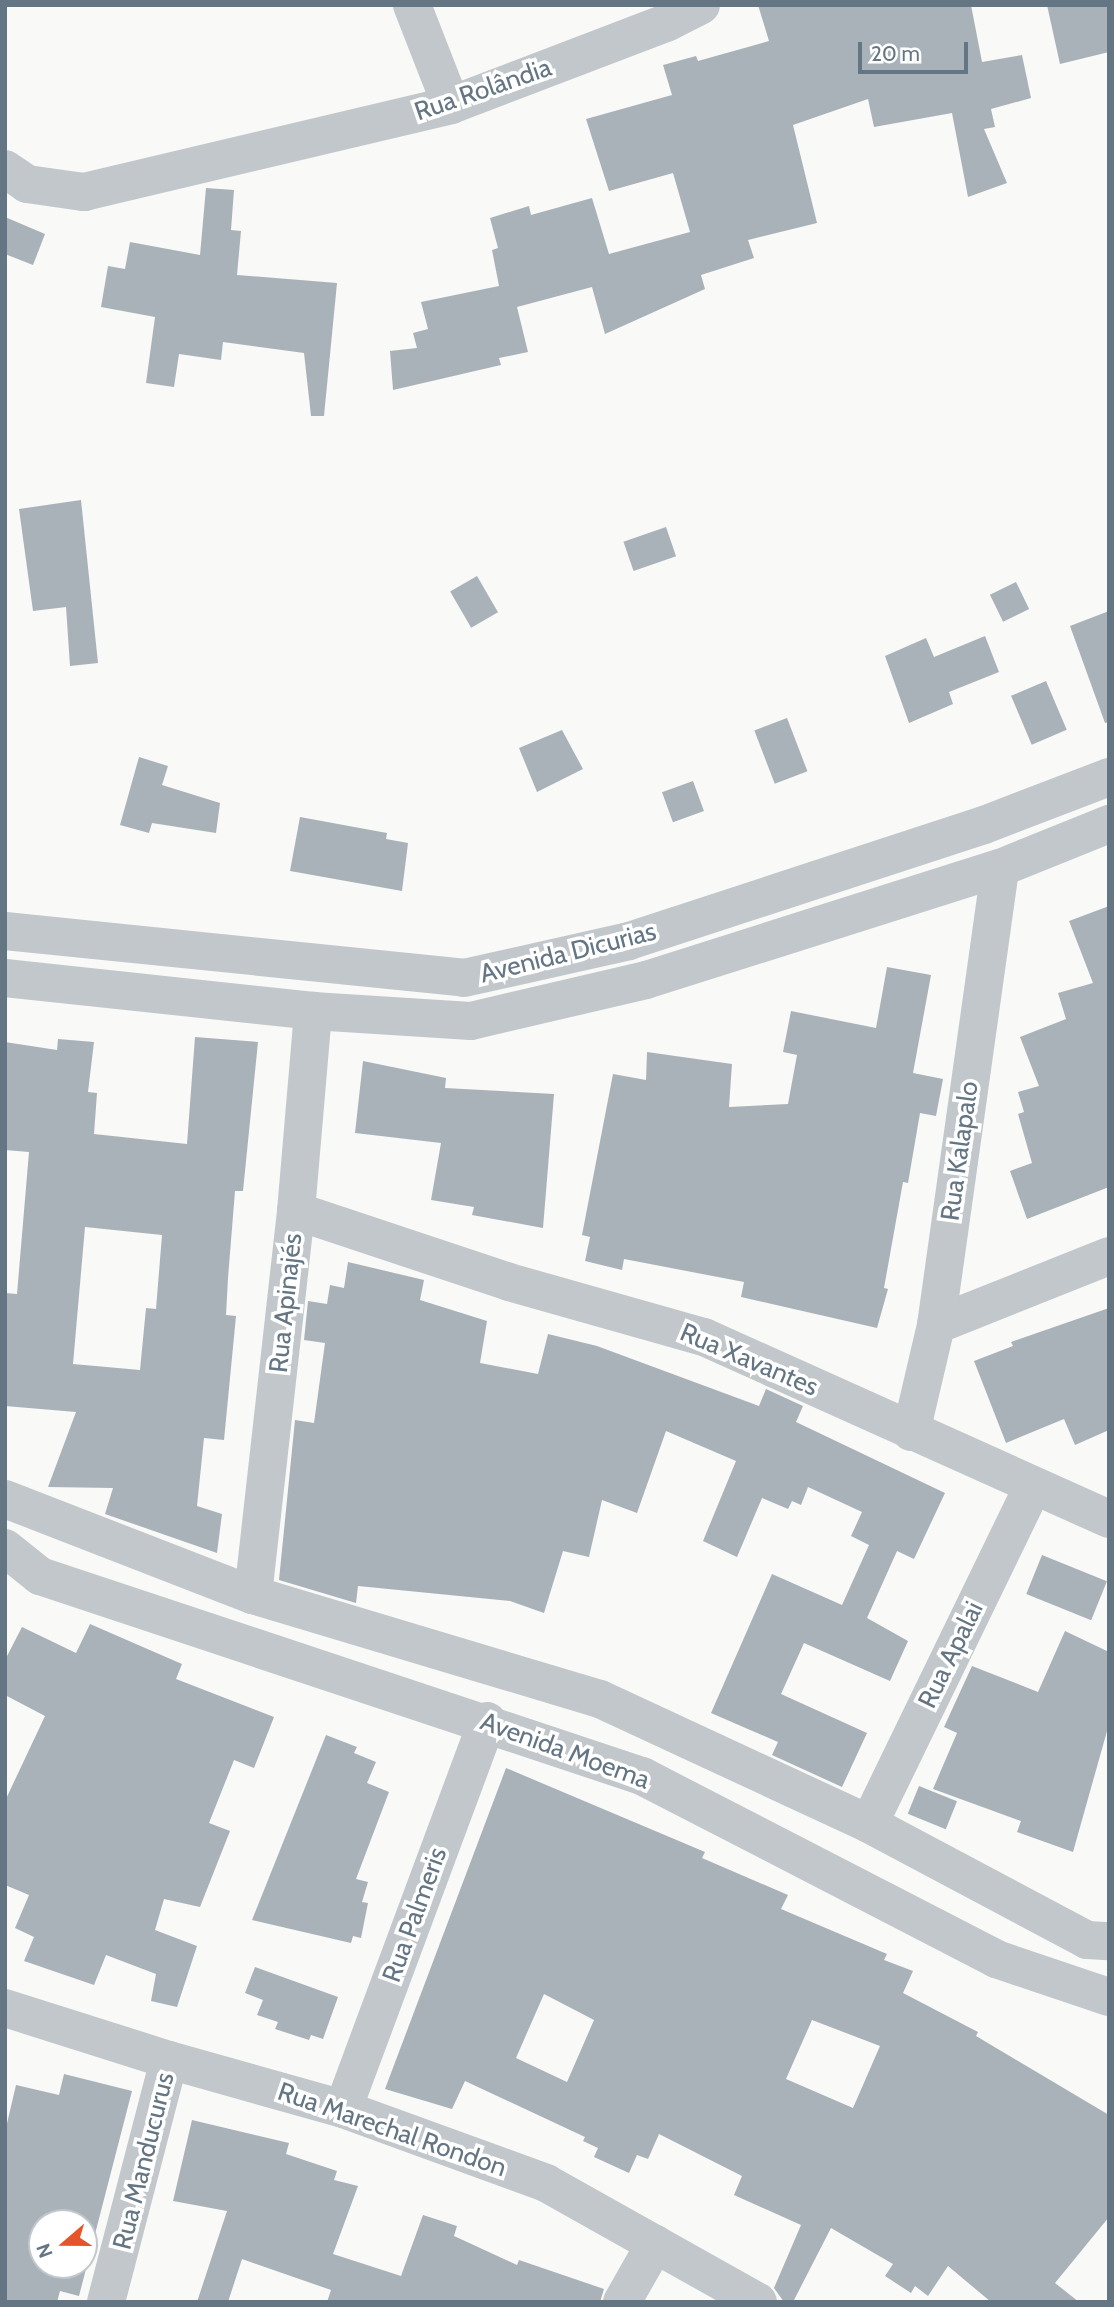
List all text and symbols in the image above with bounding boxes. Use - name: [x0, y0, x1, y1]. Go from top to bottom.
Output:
- scale bar: [862, 28, 972, 72]
- text: 20 m: [871, 41, 920, 66]
- street label: Rua Rolândia: [411, 52, 555, 128]
- street label: Avenida Dicurias: [477, 916, 659, 990]
- street label: Rua Kalapalo: [935, 1079, 985, 1223]
- street label: Rua Apinajés: [263, 1232, 309, 1374]
- street label: Rua Xavantes: [675, 1317, 823, 1403]
- street label: Rua Apalai: [912, 1597, 990, 1713]
- street label: Avenida Moema: [476, 1706, 654, 1796]
- street label: Rua Palmeris: [376, 1843, 454, 1987]
- street label: Rua Manducurus: [107, 2069, 181, 2253]
- street label: Rua Marechal Rondon: [274, 2076, 510, 2184]
- north arrow: [28, 2209, 98, 2279]
- text: N: [32, 2240, 58, 2261]

